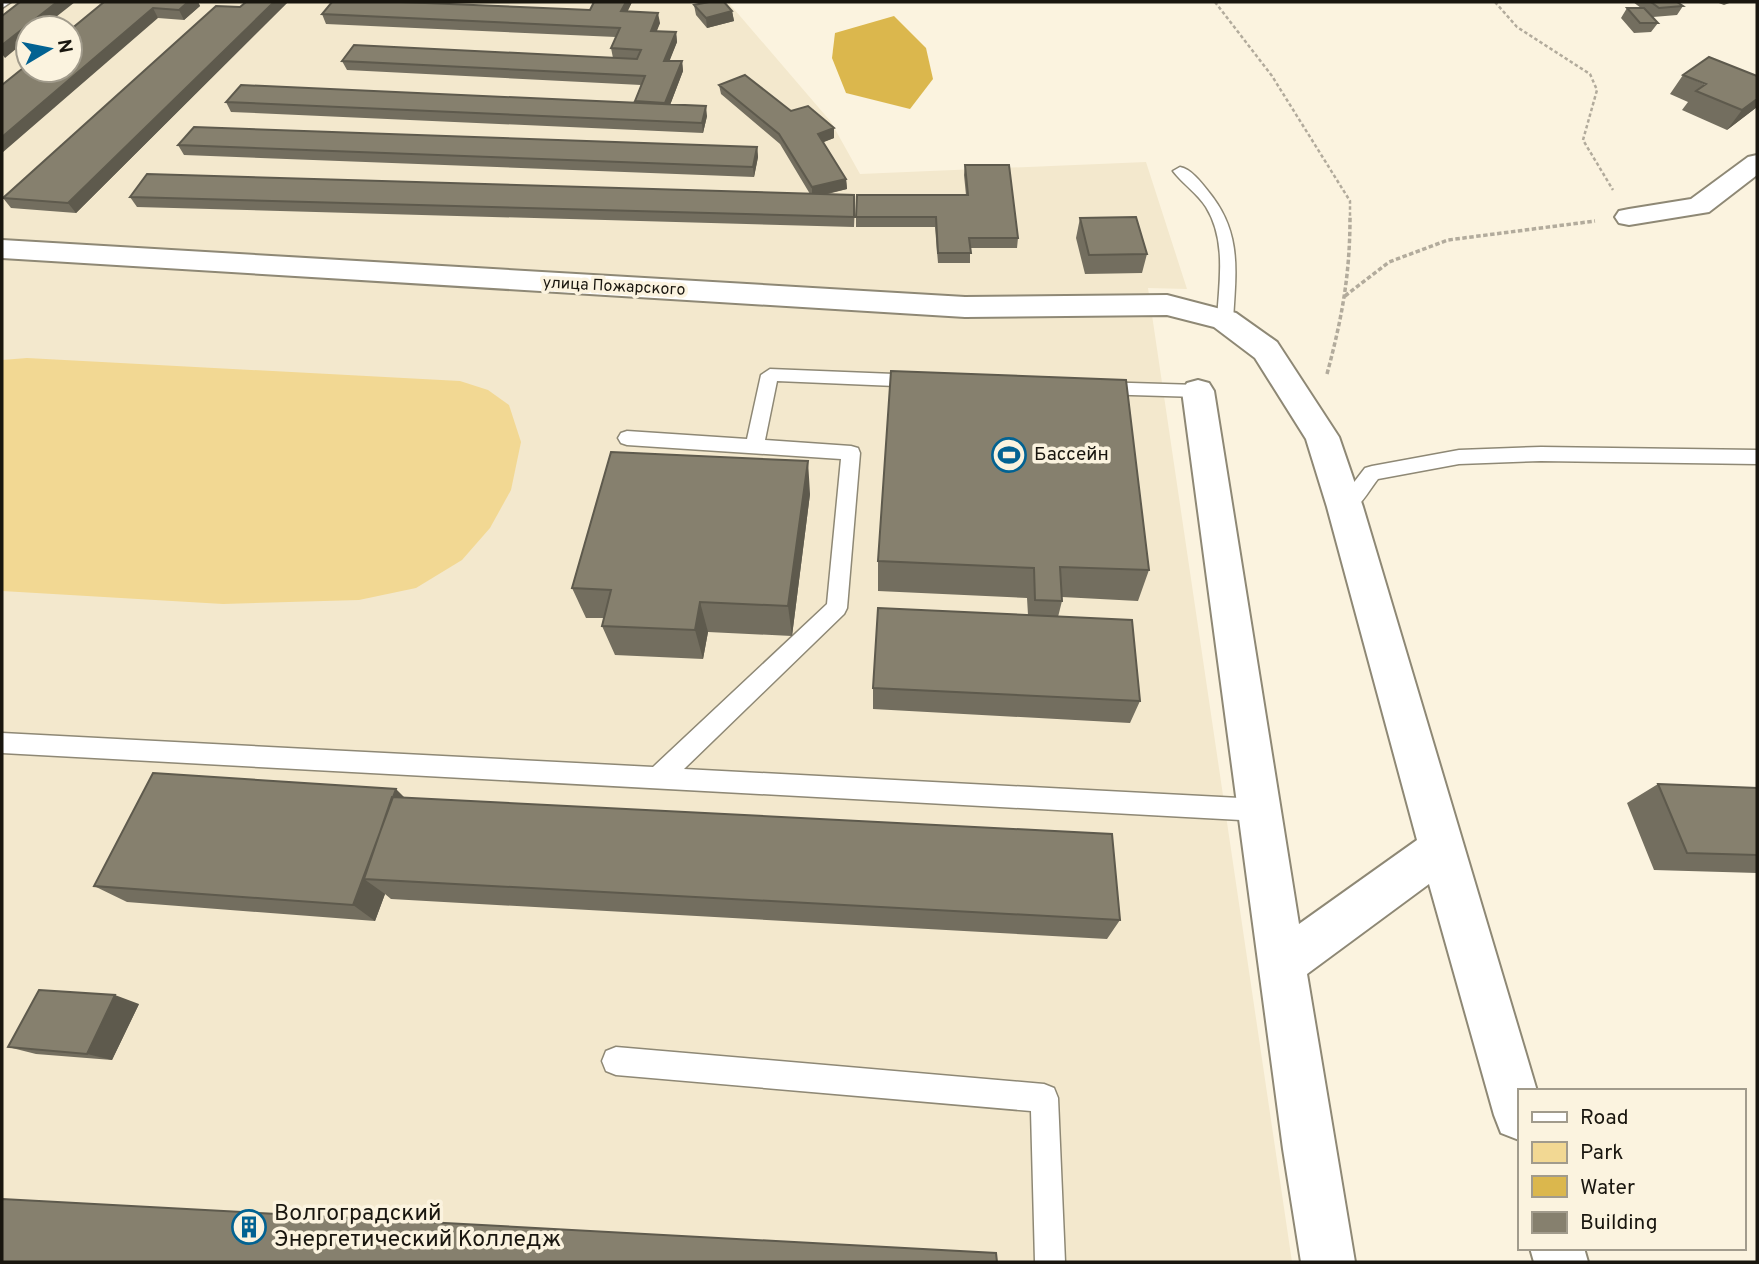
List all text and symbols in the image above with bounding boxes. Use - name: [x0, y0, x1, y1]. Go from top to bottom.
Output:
- north arrow: [14, 14, 84, 84]
- text: N: [51, 38, 77, 55]
- street label: улица Пожарского: [542, 273, 686, 301]
- sports icon: Бассейн: [990, 436, 1028, 474]
- place label: Бассейн: [1034, 443, 1109, 467]
- legend: [1518, 1089, 1745, 1250]
- text: Road: [1580, 1105, 1629, 1132]
- text: Park: [1580, 1140, 1623, 1167]
- text: Water: [1580, 1175, 1635, 1202]
- place label: Волгоградский Энергетический Колледж: [274, 1200, 561, 1255]
- building icon: Волгоградский Энергетический Колледж: [230, 1208, 268, 1246]
- text: Building: [1580, 1210, 1658, 1237]

